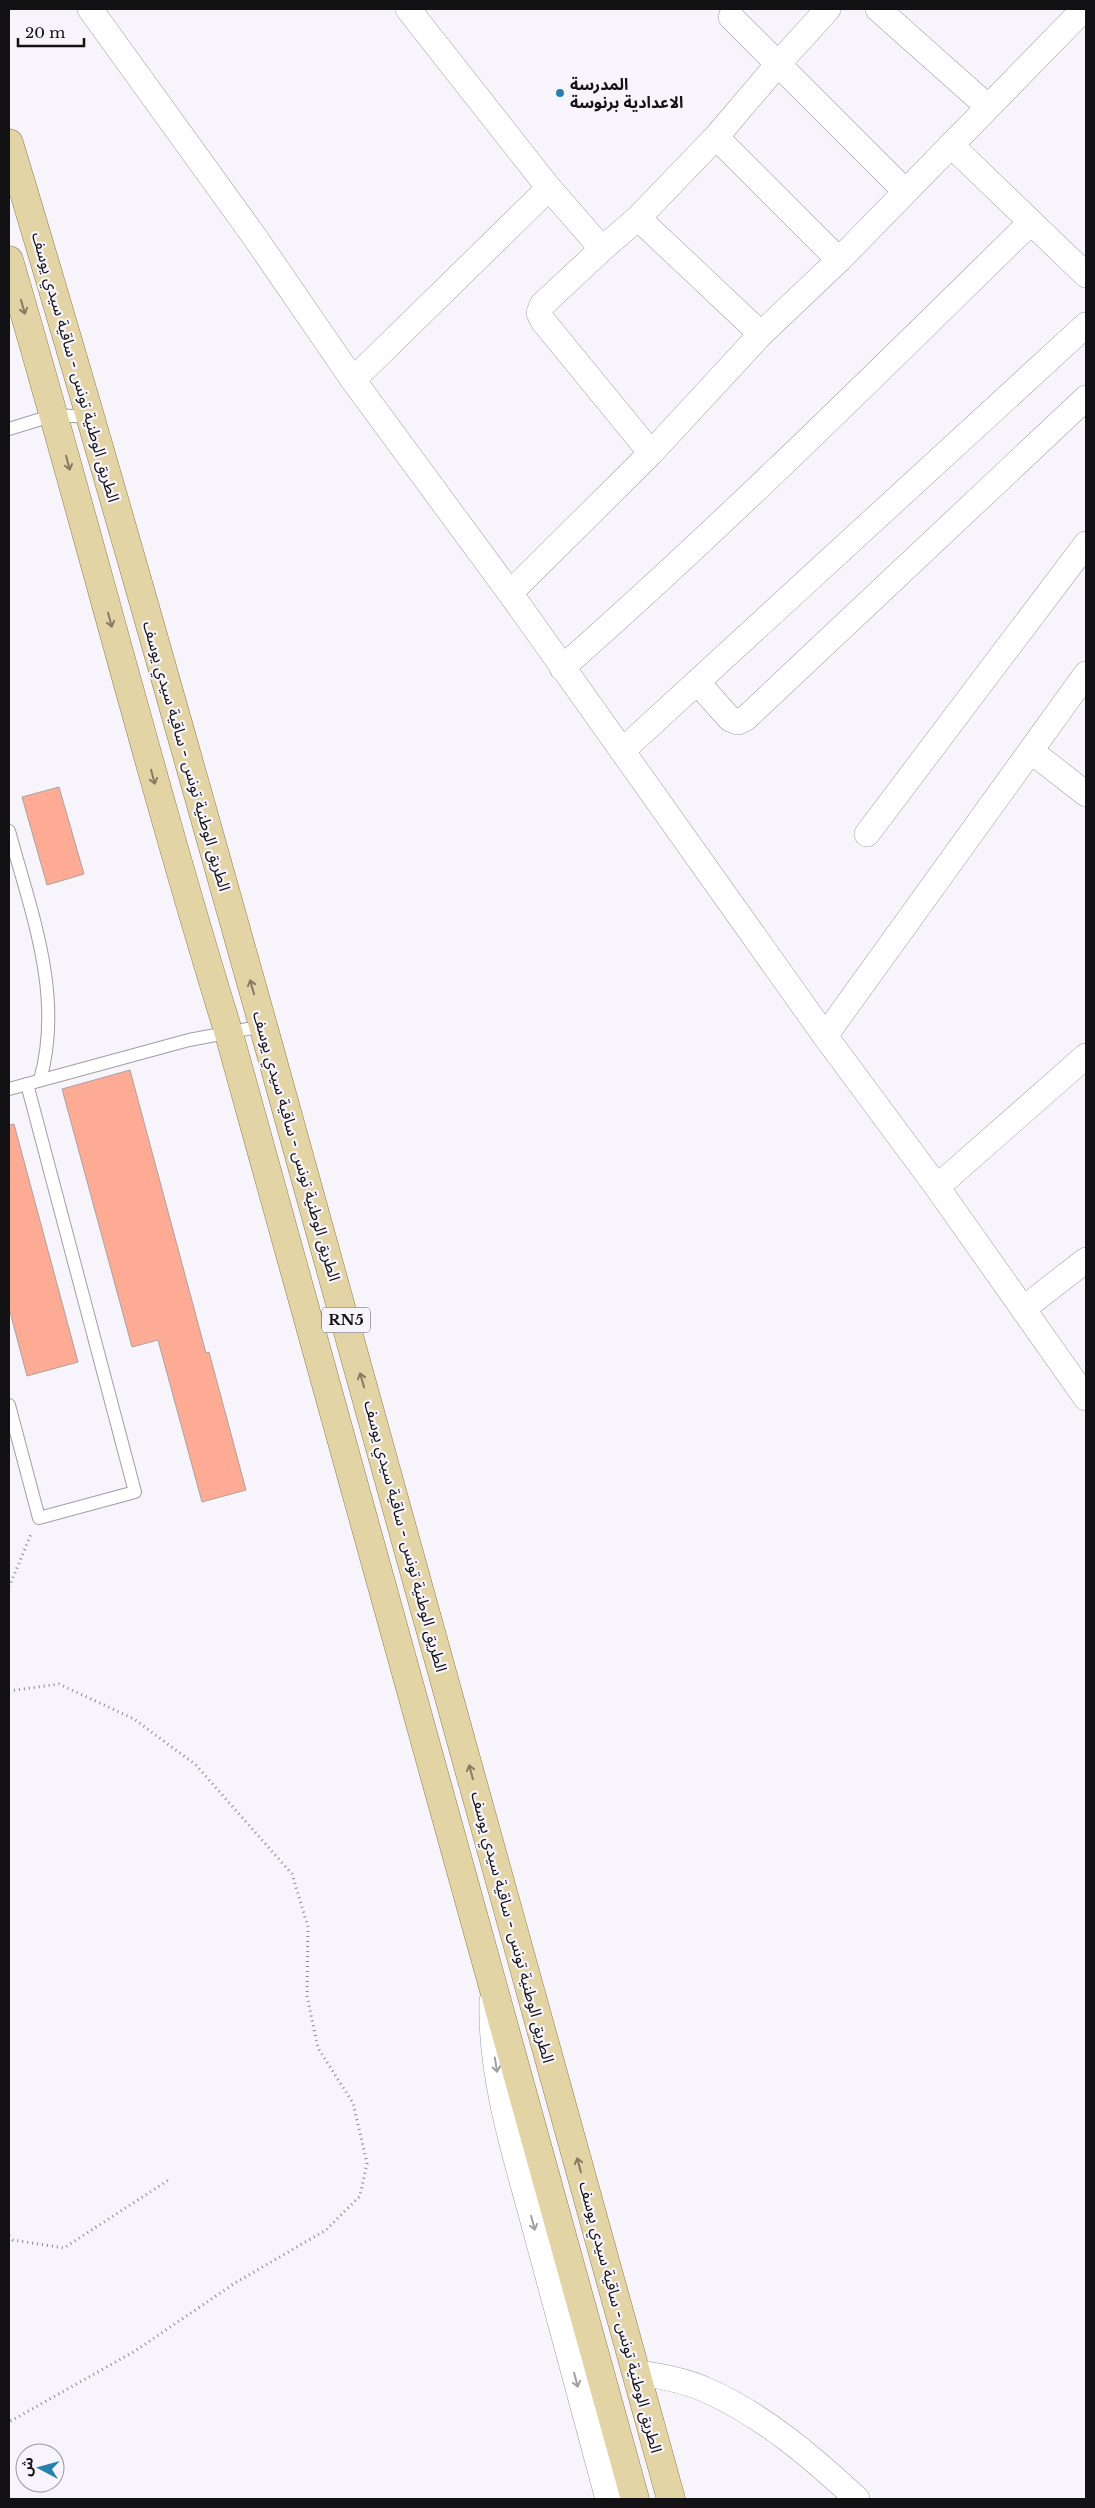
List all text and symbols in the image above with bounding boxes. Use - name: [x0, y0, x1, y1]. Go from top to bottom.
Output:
- scale bar: [18, 15, 84, 47]
- text: 20 m: [25, 23, 65, 42]
- place label: المدرسة الاعدادية برنوسة: [570, 74, 683, 112]
- marker: المدرسة الاعدادية برنوسة: [554, 87, 566, 99]
- street label: الطريق الوطنية تونس - ساقية سيدي يوسف: [25, 230, 124, 505]
- one-way arrow: [18, 299, 28, 315]
- one-way arrow: [63, 455, 73, 471]
- one-way arrow: [106, 612, 116, 628]
- street label: الطريق الوطنية تونس - ساقية سيدي يوسف: [136, 619, 235, 894]
- one-way arrow: [149, 768, 158, 784]
- one-way arrow: [247, 980, 256, 996]
- street label: الطريق الوطنية تونس - ساقية سيدي يوسف: [246, 1009, 345, 1284]
- road number: RN5: [322, 1308, 370, 1332]
- one-way arrow: [357, 1372, 367, 1388]
- street label: الطريق الوطنية تونس - ساقية سيدي يوسف: [357, 1398, 452, 1675]
- one-way arrow: [466, 1765, 475, 1781]
- street label: الطريق الوطنية تونس - ساقية سيدي يوسف: [464, 1789, 559, 2066]
- one-way arrow: [491, 2056, 501, 2072]
- one-way arrow: [573, 2158, 583, 2174]
- street label: الطريق الوطنية تونس - ساقية سيدي يوسف: [572, 2179, 667, 2456]
- one-way arrow: [529, 2214, 539, 2230]
- one-way arrow: [571, 2371, 581, 2387]
- north arrow: [15, 2443, 65, 2493]
- text: ش: [17, 2456, 37, 2477]

